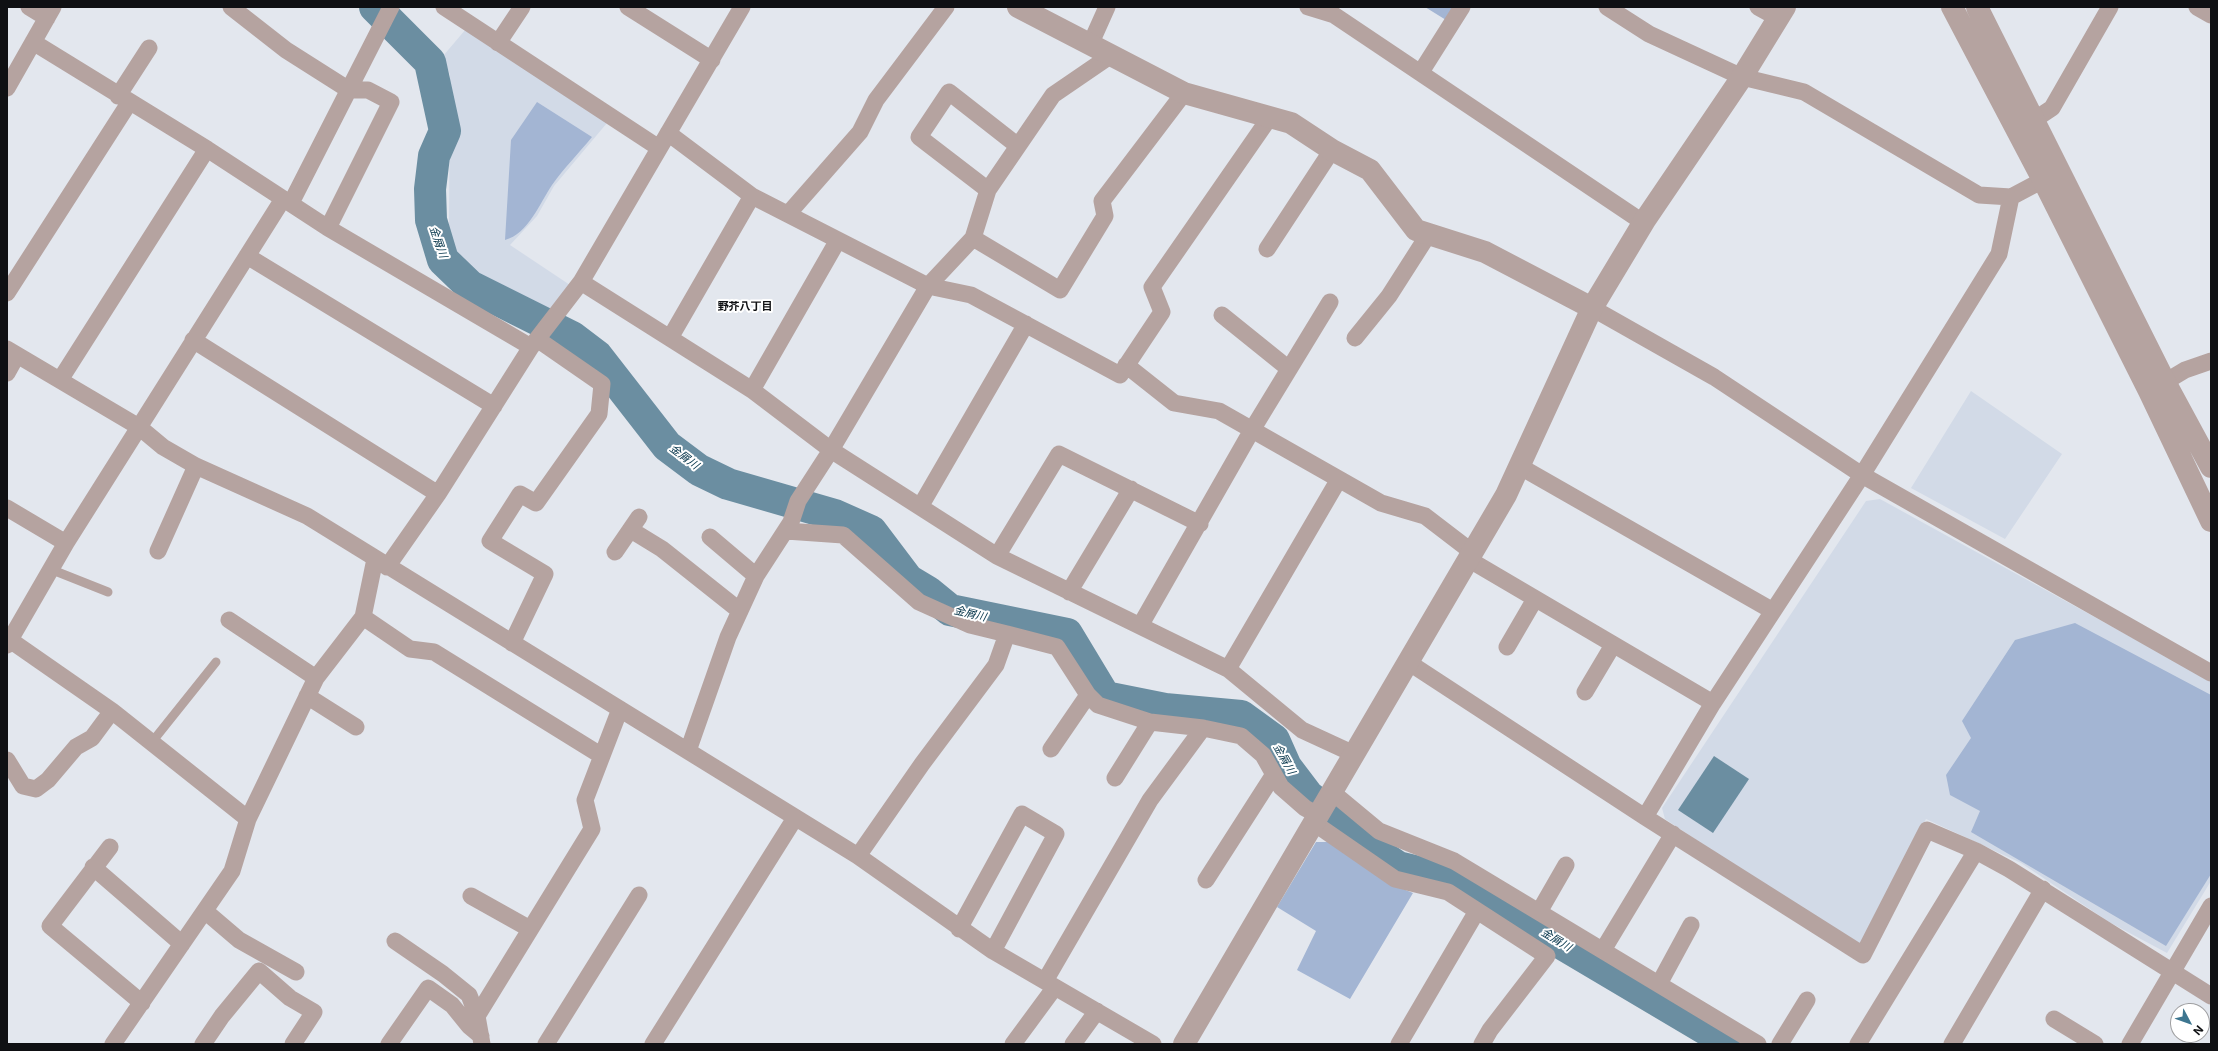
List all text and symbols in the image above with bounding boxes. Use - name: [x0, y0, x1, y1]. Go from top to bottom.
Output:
- water label: 金屑川: [426, 224, 450, 260]
- district label: 野芥八丁目: [718, 300, 772, 314]
- water label: 金屑川: [667, 442, 701, 472]
- water label: 金屑川: [952, 604, 988, 624]
- water label: 金屑川: [1270, 741, 1298, 777]
- water label: 金屑川: [1538, 926, 1574, 954]
- north arrow: [2170, 1003, 2210, 1043]
- text: N: [2190, 1022, 2206, 1038]

